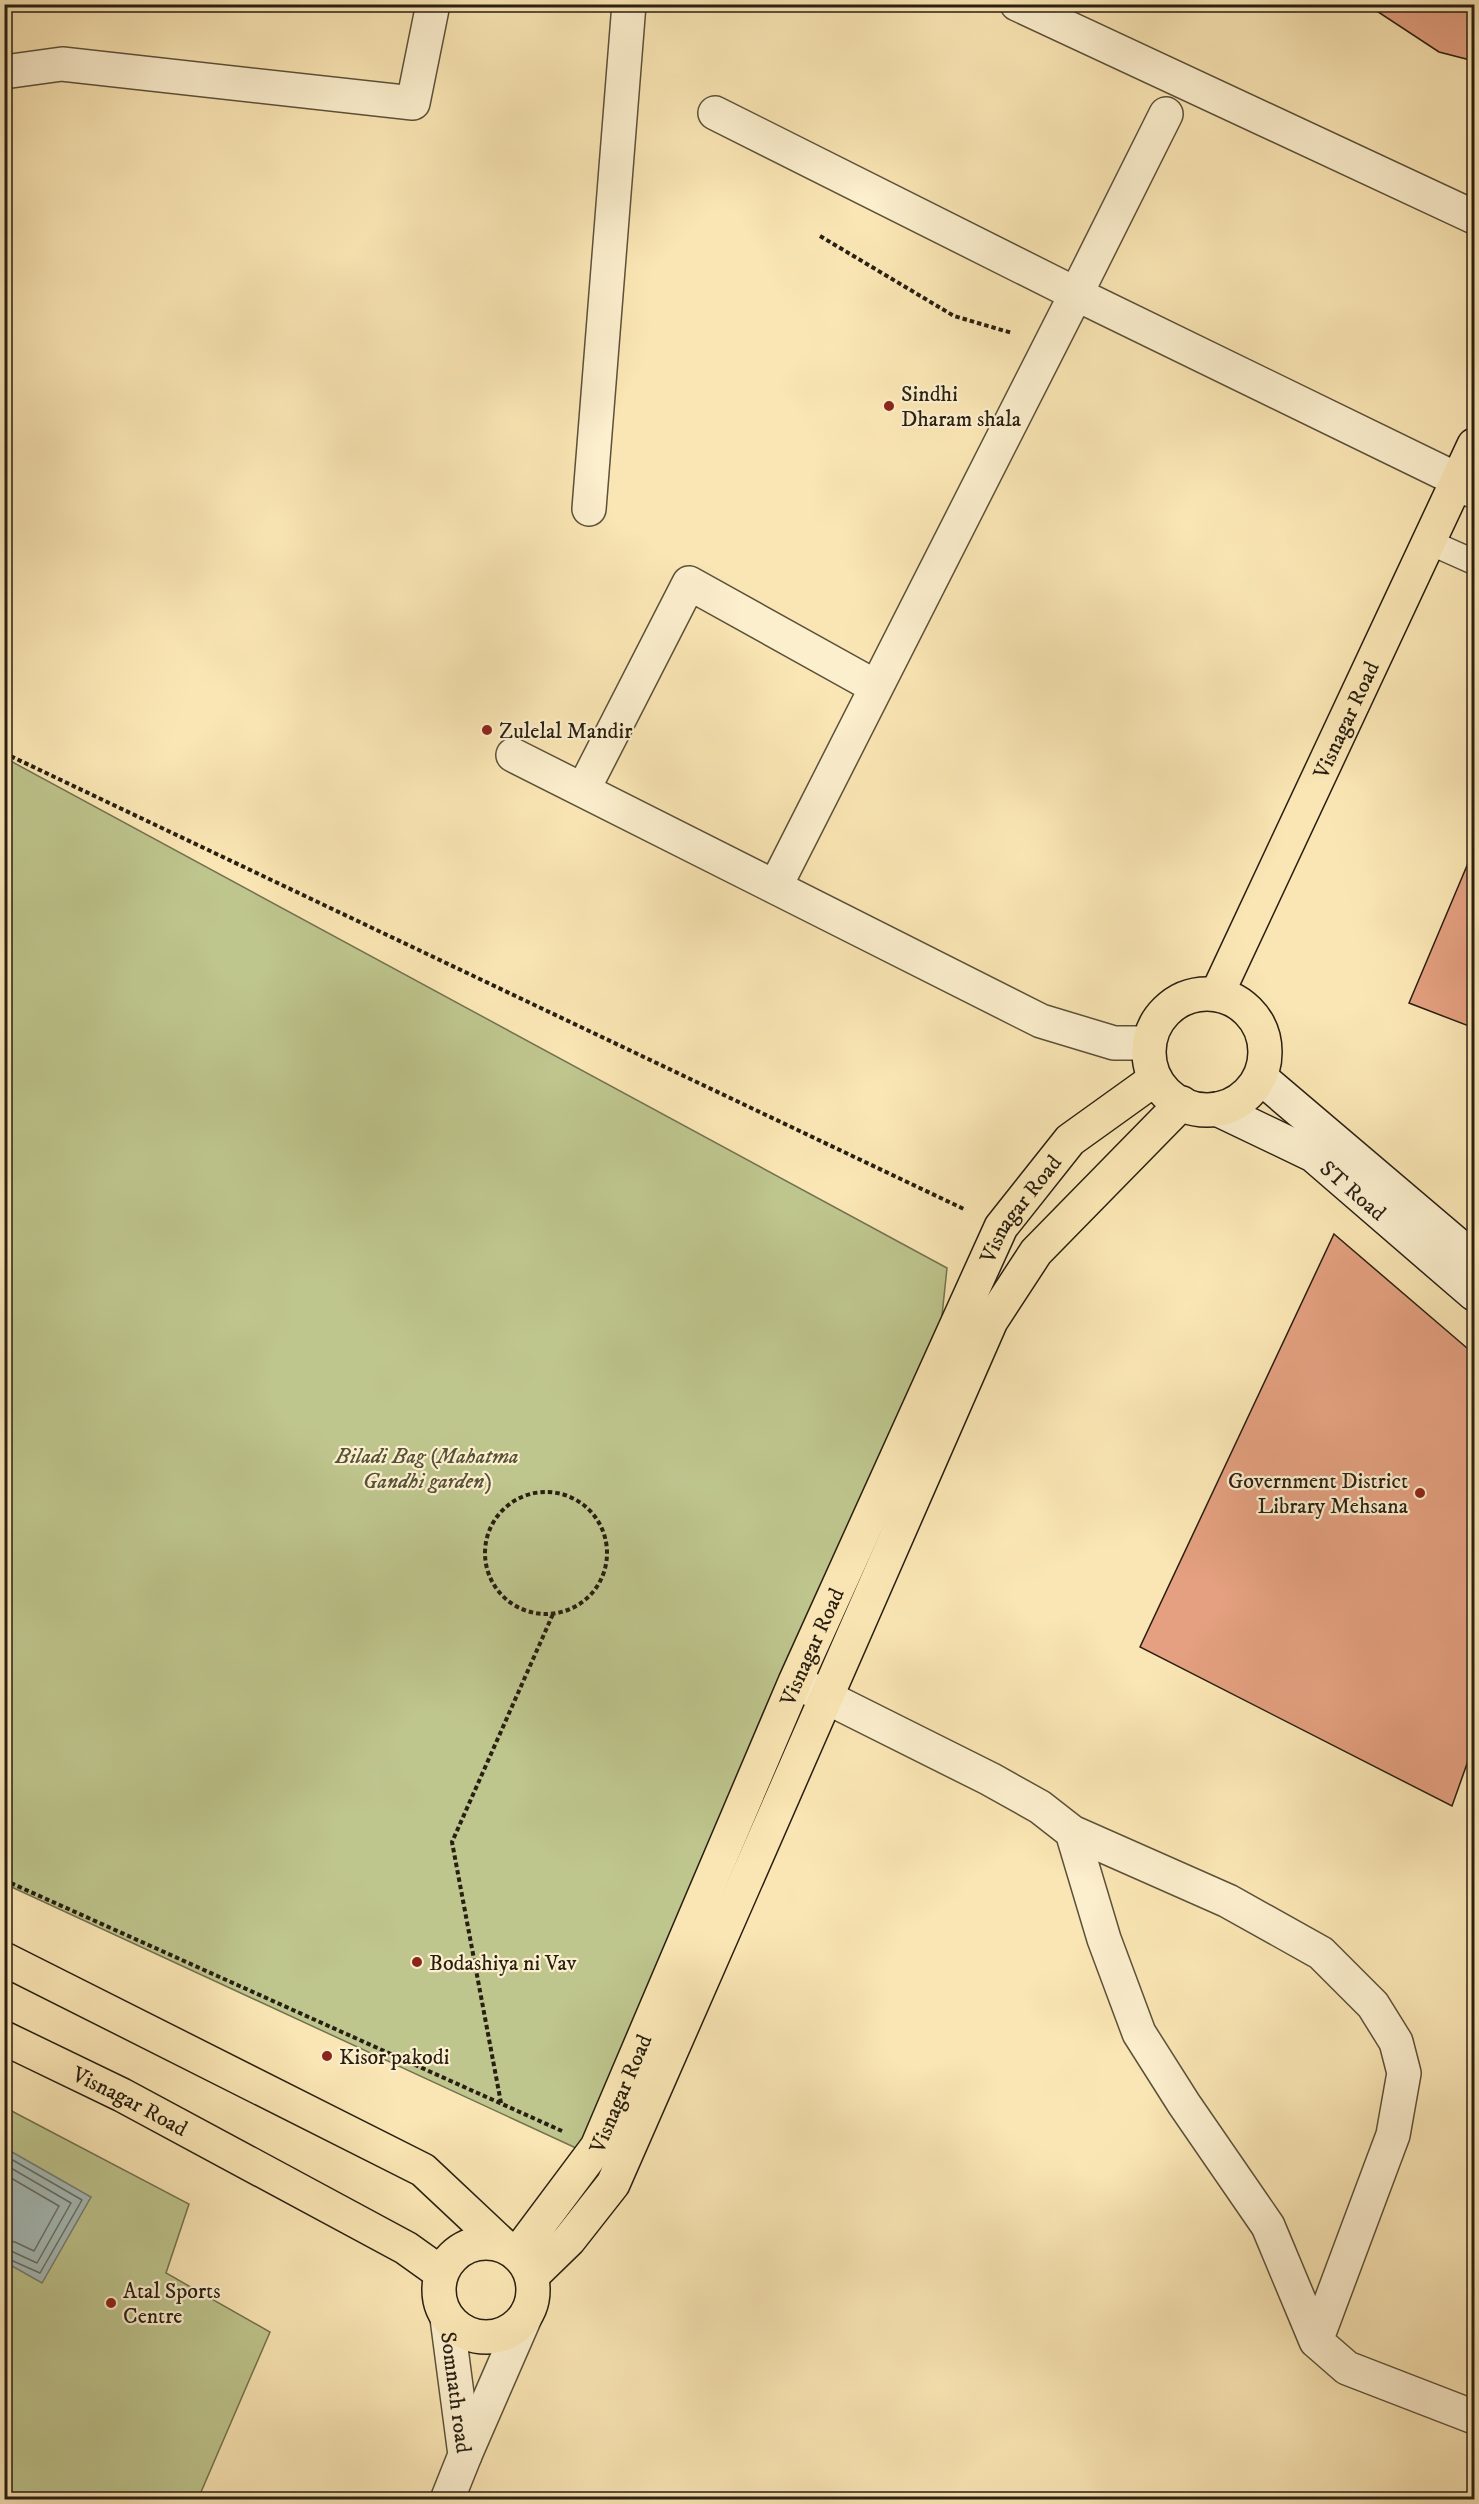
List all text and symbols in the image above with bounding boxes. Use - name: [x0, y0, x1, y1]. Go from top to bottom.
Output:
- place label: Sindhi Dharam shala: [901, 381, 1022, 433]
- marker: Sindhi Dharam shala: [882, 399, 896, 413]
- street label: Visnagar Road: [1307, 657, 1386, 784]
- place label: Zulelal Mandir: [499, 718, 633, 745]
- marker: Zulelal Mandir: [480, 723, 494, 737]
- street label: Visnagar Road: [974, 1150, 1068, 1268]
- street label: ST Road: [1314, 1155, 1391, 1227]
- park label: Biladi Bag (Mahatma Gandhi garden): [334, 1443, 519, 1495]
- place label: Government District Library Mehsana: [1228, 1468, 1409, 1520]
- marker: Government District Library Mehsana: [1413, 1486, 1427, 1500]
- street label: Visnagar Road: [774, 1584, 851, 1711]
- place label: Bodashiya ni Vav: [429, 1950, 577, 1977]
- marker: Bodashiya ni Vav: [410, 1955, 424, 1969]
- street label: Visnagar Road: [584, 2030, 658, 2158]
- place label: Kisor pakodi: [339, 2044, 449, 2071]
- marker: Kisor pakodi: [320, 2049, 334, 2063]
- street label: Visnagar Road: [67, 2061, 192, 2143]
- place label: Atal Sports Centre: [123, 2278, 221, 2330]
- marker: Atal Sports Centre: [104, 2296, 118, 2310]
- street label: Somnath road: [434, 2330, 477, 2455]

